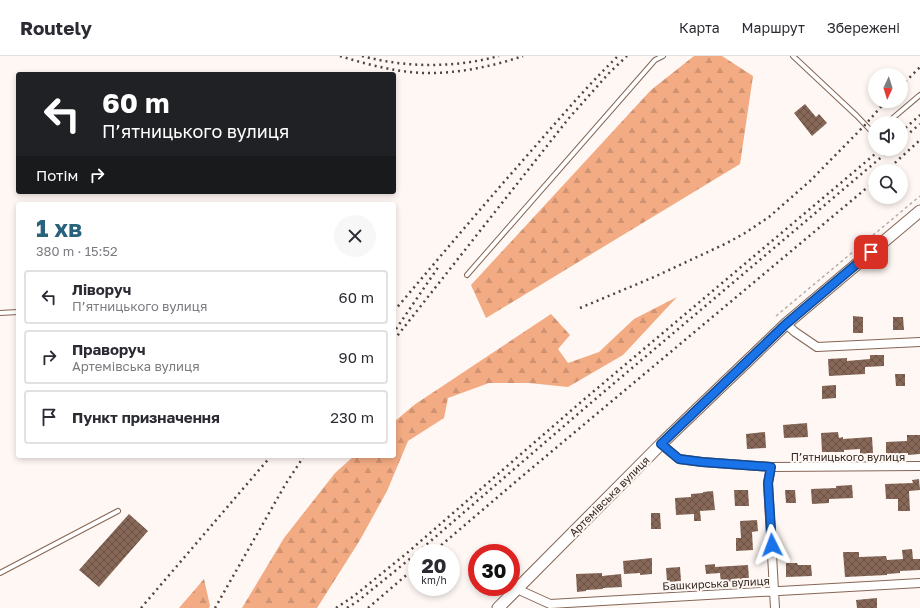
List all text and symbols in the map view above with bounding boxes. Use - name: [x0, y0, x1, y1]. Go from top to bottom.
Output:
- text: Routely: [20, 16, 92, 39]
- text: Карта: [679, 19, 720, 36]
- text: Маршрут: [742, 19, 805, 36]
- text: Збережені: [827, 19, 900, 36]
- north arrow: [868, 68, 908, 108]
- map controls: [868, 68, 908, 204]
- text: 60 m: [102, 86, 169, 119]
- icon: left: [36, 88, 88, 140]
- button: sound: [868, 116, 908, 156]
- text: П’ятницького вулиця: [102, 120, 289, 142]
- icon: right: [86, 164, 108, 186]
- button: search: [868, 164, 908, 204]
- text: Потім: [36, 166, 78, 184]
- text: 1 хв: [36, 213, 82, 242]
- button: close: [334, 215, 376, 257]
- pin: [854, 235, 888, 269]
- icon: arrive: [860, 241, 882, 263]
- text: 380 m · 15:52: [36, 243, 118, 259]
- text: Ліворуч: [72, 280, 131, 298]
- icon: left: [38, 286, 60, 308]
- text: 60 m: [339, 288, 374, 306]
- text: П’ятницького вулиця: [72, 298, 207, 314]
- text: Праворуч: [72, 340, 146, 358]
- icon: right: [38, 346, 60, 368]
- text: 90 m: [339, 348, 374, 366]
- text: Артемівська вулиця: [72, 358, 200, 374]
- icon: arrive: [38, 406, 60, 428]
- text: Пункт призначення: [72, 408, 220, 426]
- text: 230 m: [330, 408, 374, 426]
- street label: П’ятницького вулиця: [791, 450, 905, 463]
- street label: Артемівська вулиця: [566, 453, 652, 539]
- position arrow: [751, 524, 793, 566]
- speed limit sign: 30: [468, 544, 520, 596]
- text: 20: [421, 553, 447, 577]
- text: km/h: [421, 574, 447, 586]
- street label: Башкирська вулиця: [662, 574, 770, 592]

